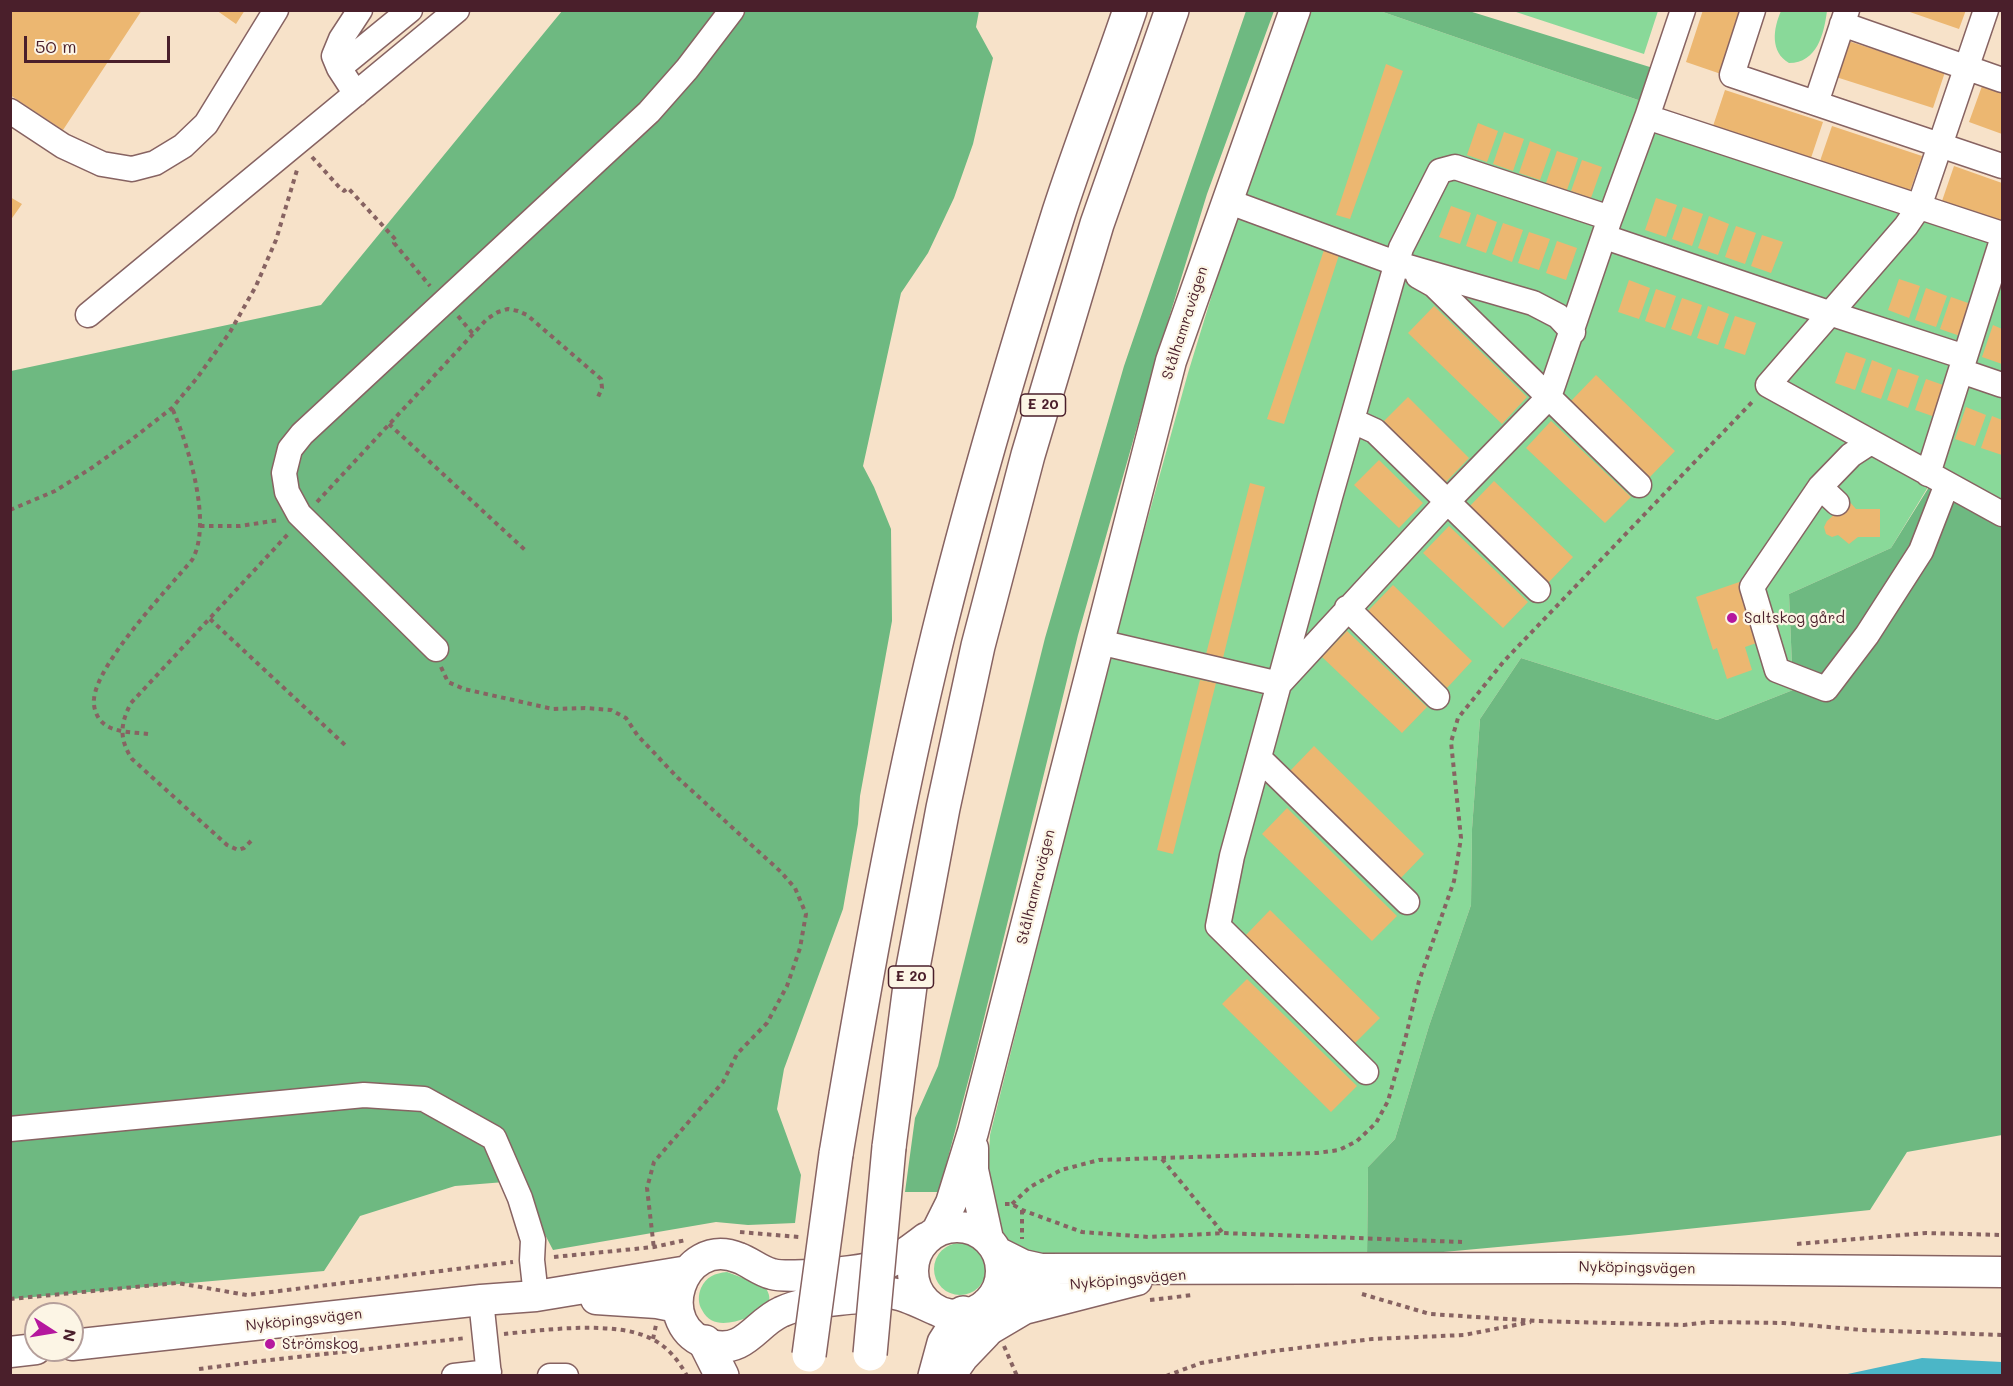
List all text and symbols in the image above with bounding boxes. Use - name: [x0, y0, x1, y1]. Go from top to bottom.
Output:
- scale bar: [27, 24, 172, 62]
- text: 50 m: [35, 34, 77, 58]
- street label: Stålhamravägen: [1158, 264, 1212, 382]
- road number: E 20: [1020, 394, 1066, 416]
- place label: Saltskog gård: [1744, 609, 1845, 627]
- marker: Saltskog gård: [1725, 611, 1739, 625]
- street label: Stålhamravägen: [1013, 828, 1059, 946]
- road number: E 20: [888, 966, 934, 988]
- street label: Nyköpingsvägen: [1578, 1258, 1696, 1278]
- street label: Nyköpingsvägen: [1069, 1266, 1187, 1294]
- north arrow: [24, 1302, 84, 1362]
- street label: Nyköpingsvägen: [245, 1305, 363, 1335]
- text: N: [59, 1327, 82, 1344]
- place label: Strömskog: [282, 1335, 358, 1353]
- marker: Strömskog: [263, 1337, 277, 1351]

